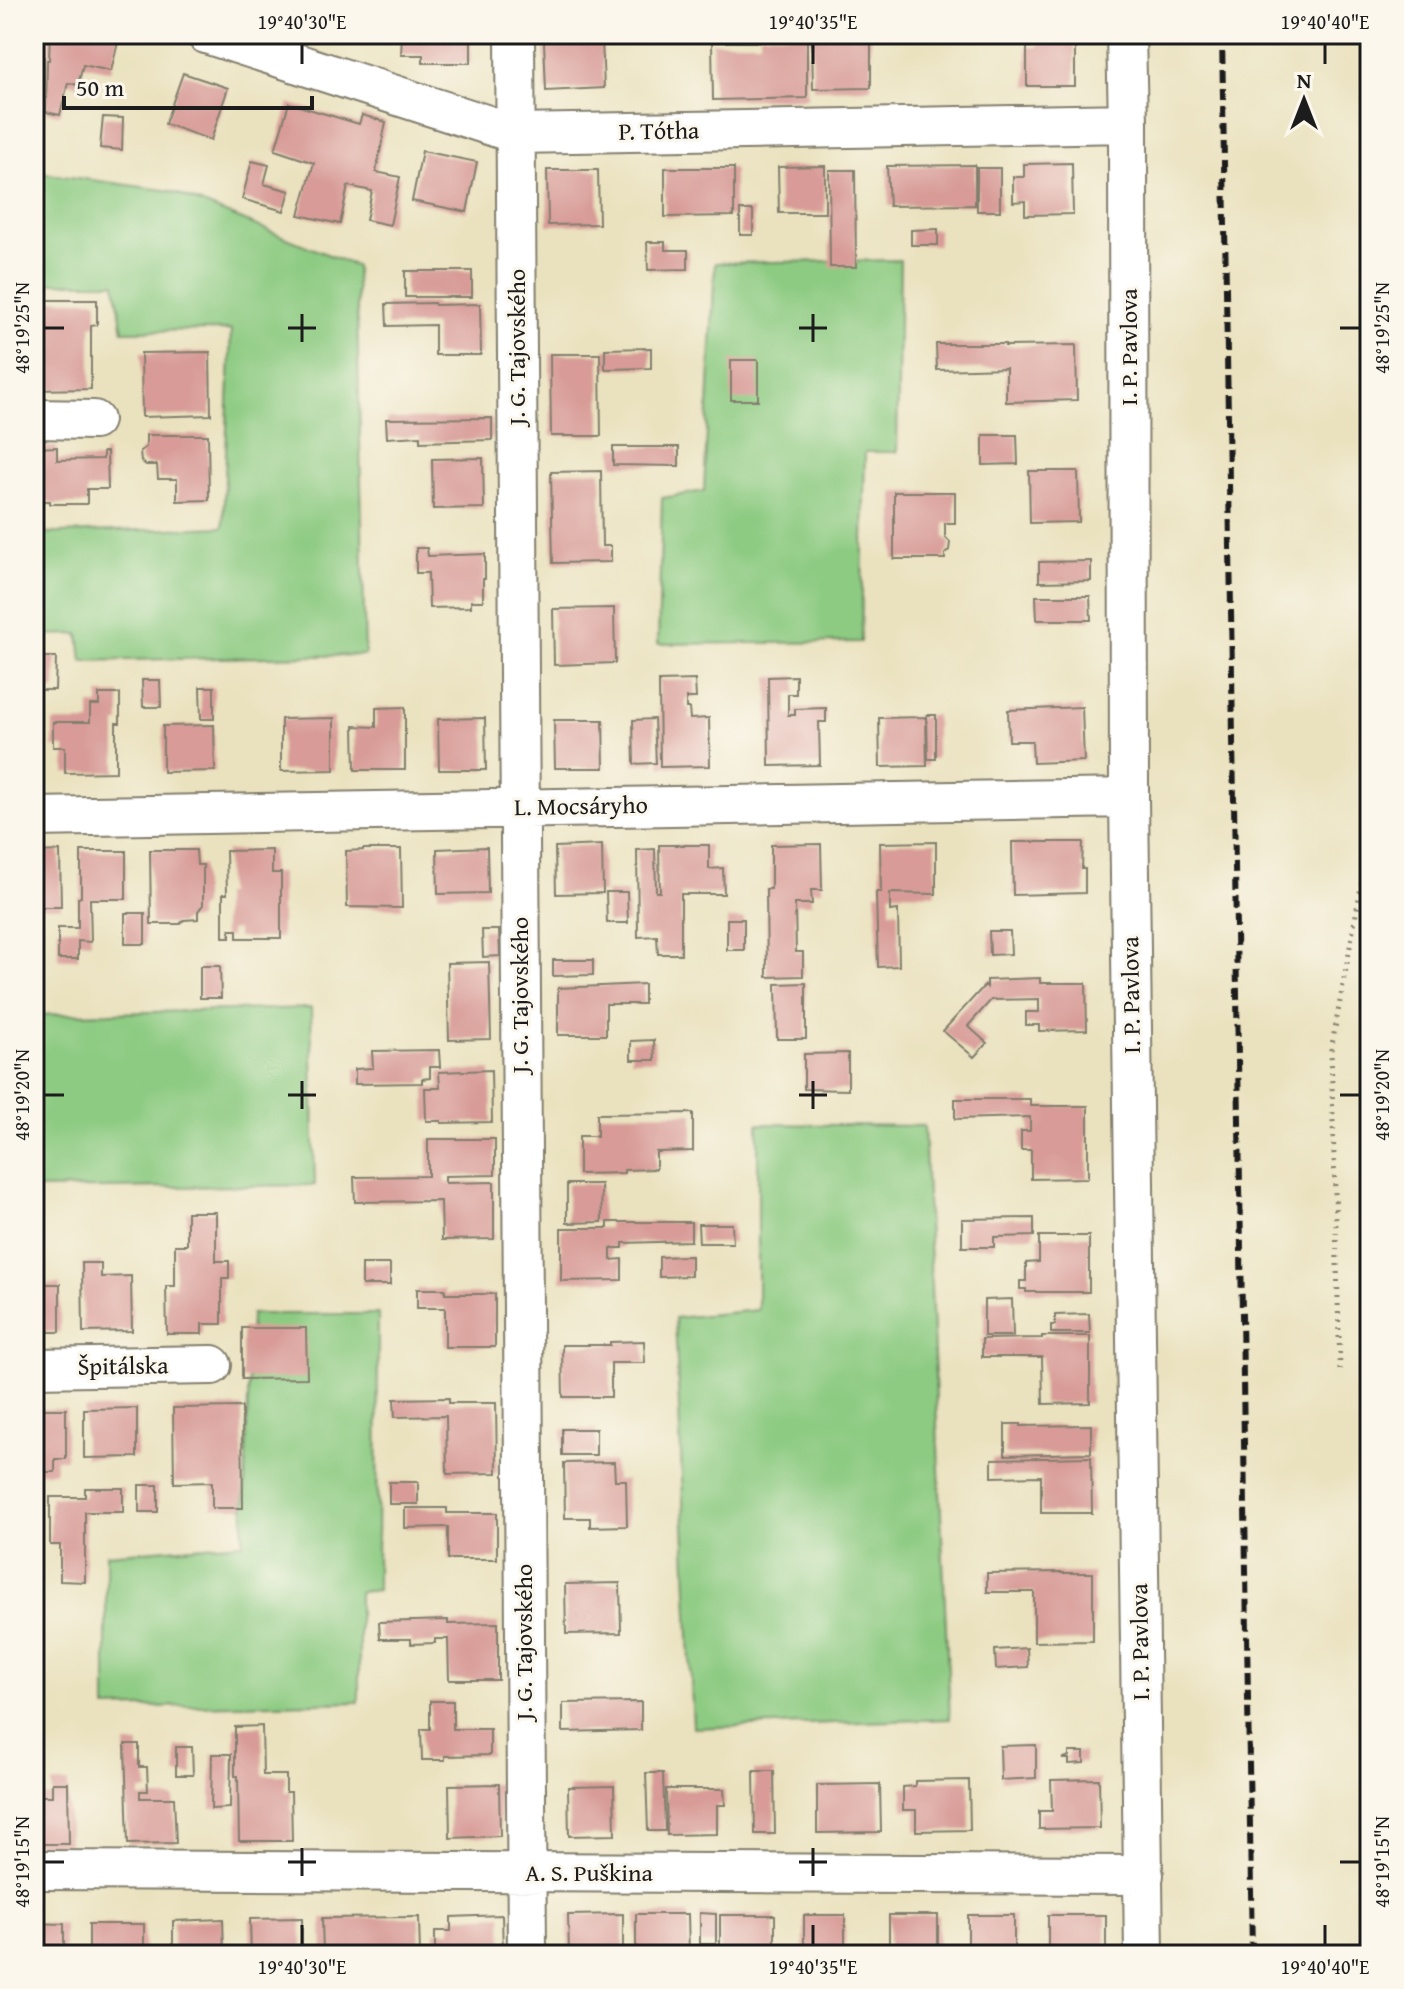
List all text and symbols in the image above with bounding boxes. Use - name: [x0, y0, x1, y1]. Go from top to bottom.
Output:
- text: 19°40'30"E: [258, 7, 346, 36]
- text: 19°40'35"E: [769, 7, 857, 36]
- text: 19°40'40"E: [1281, 7, 1369, 36]
- scale bar: [64, 60, 312, 110]
- north arrow: [1264, 60, 1344, 140]
- text: N: [1297, 64, 1312, 96]
- text: 50 m: [76, 70, 124, 105]
- street label: P. Tótha: [618, 112, 700, 149]
- street label: J. G. Tajovského: [499, 269, 534, 428]
- text: 48°19'25"N: [7, 282, 36, 374]
- text: 48°19'25"N: [1367, 282, 1396, 374]
- street label: I. P. Pavlova: [1111, 288, 1146, 406]
- street label: L. Mocsáryho: [514, 787, 648, 824]
- street label: J. G. Tajovského: [502, 917, 537, 1076]
- street label: I. P. Pavlova: [1112, 935, 1149, 1054]
- text: 48°19'20"N: [7, 1049, 36, 1141]
- text: 48°19'20"N: [1367, 1049, 1396, 1141]
- street label: Špitálska: [77, 1347, 169, 1384]
- street label: J. G. Tajovského: [506, 1564, 541, 1723]
- street label: I. P. Pavlova: [1121, 1582, 1158, 1701]
- text: 48°19'15"N: [7, 1816, 36, 1908]
- text: 48°19'15"N: [1367, 1816, 1396, 1908]
- street label: A. S. Puškina: [525, 1855, 653, 1890]
- text: 19°40'30"E: [258, 1952, 346, 1981]
- text: 19°40'35"E: [769, 1952, 857, 1981]
- text: 19°40'40"E: [1281, 1952, 1369, 1981]

